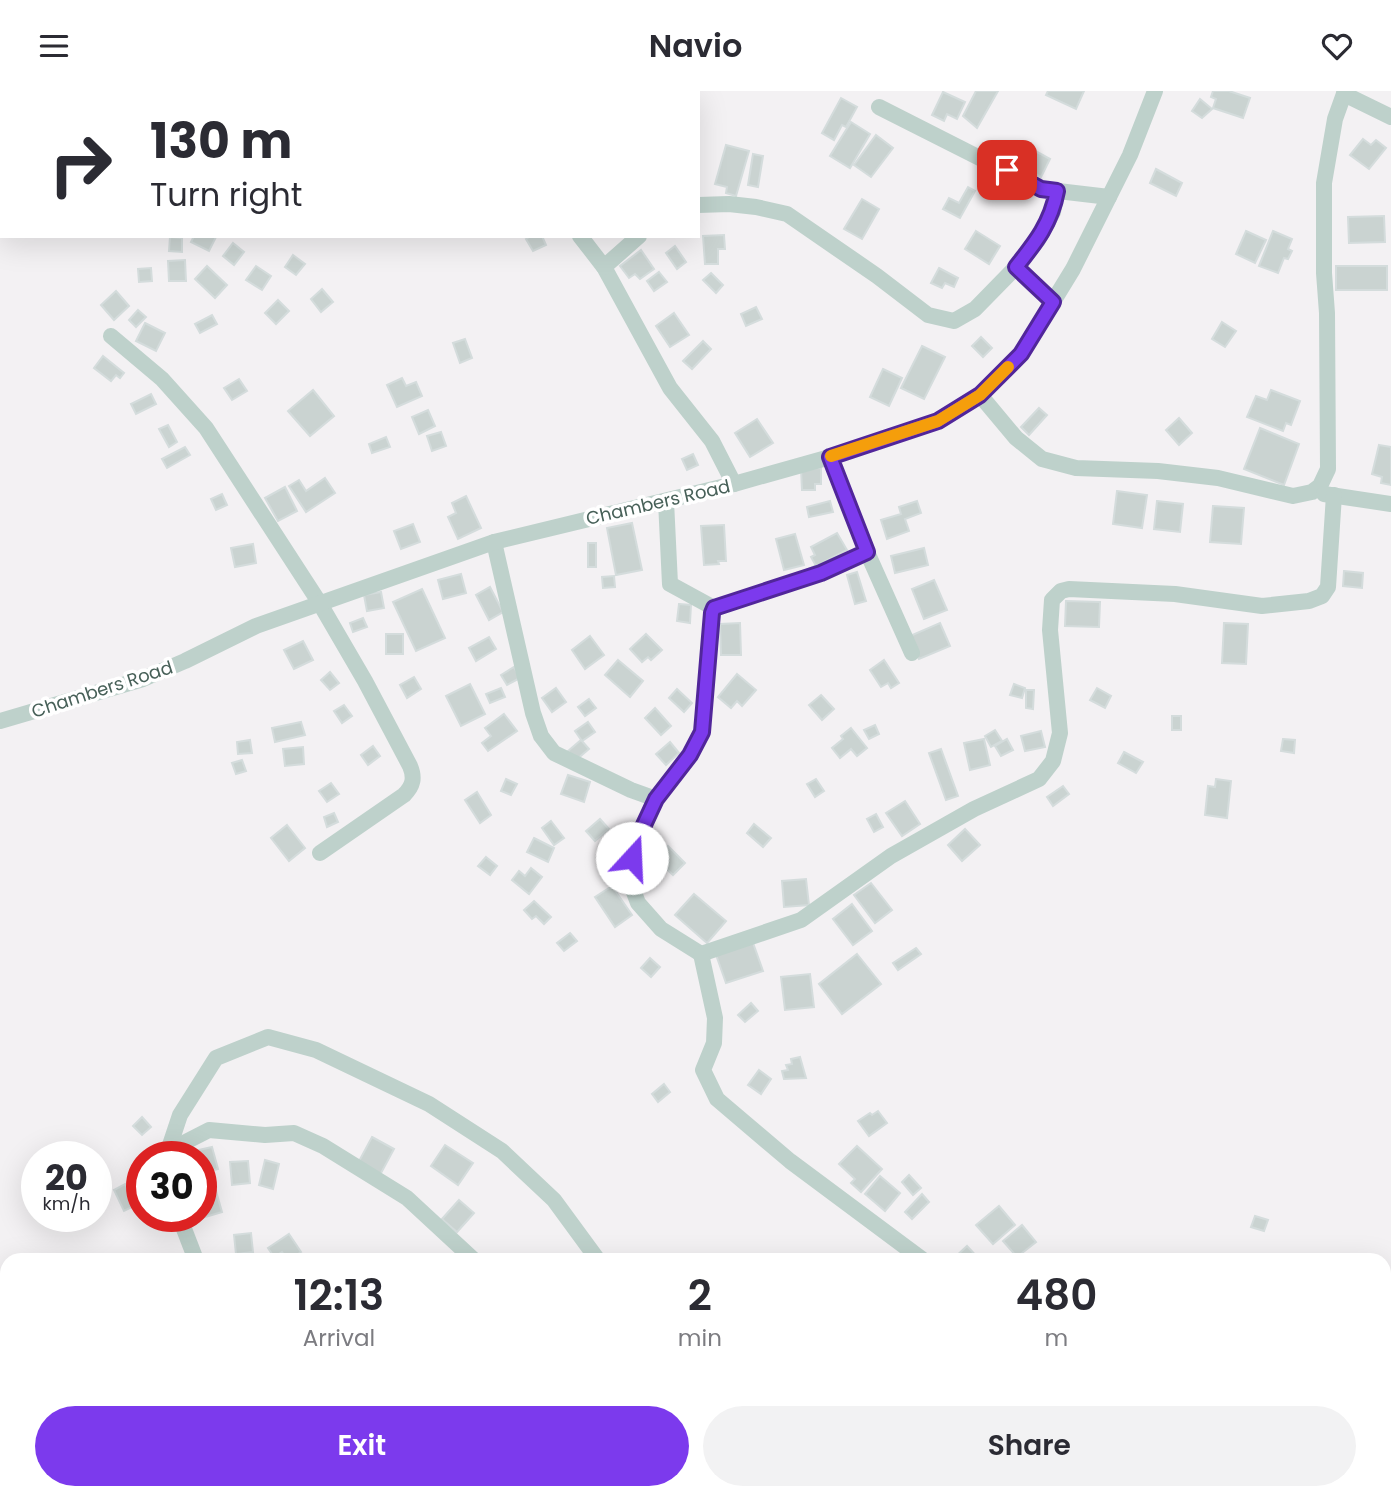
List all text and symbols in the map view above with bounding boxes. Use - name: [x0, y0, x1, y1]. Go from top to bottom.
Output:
- text: Navio: [649, 23, 742, 68]
- icon: menu: [35, 27, 73, 65]
- icon: heart: [1318, 27, 1356, 65]
- text: 130 m: [150, 107, 292, 175]
- icon: right: [35, 119, 126, 210]
- pin: [977, 140, 1037, 200]
- icon: arrive: [988, 151, 1026, 189]
- text: Turn right: [150, 172, 302, 217]
- street label: Chambers Road: [583, 473, 733, 531]
- street label: Chambers Road: [28, 654, 176, 724]
- position arrow: [595, 821, 669, 895]
- speed limit sign: 30: [126, 1141, 217, 1232]
- text: 20: [45, 1153, 88, 1202]
- text: km/h: [43, 1191, 90, 1216]
- text: 12:13: [294, 1266, 384, 1325]
- text: 2: [688, 1266, 712, 1325]
- text: 480: [1016, 1266, 1097, 1325]
- text: Arrival: [303, 1322, 375, 1354]
- text: min: [678, 1322, 722, 1354]
- text: m: [1045, 1322, 1068, 1354]
- button: Exit: [35, 1406, 689, 1486]
- button: Share: [703, 1406, 1356, 1486]

